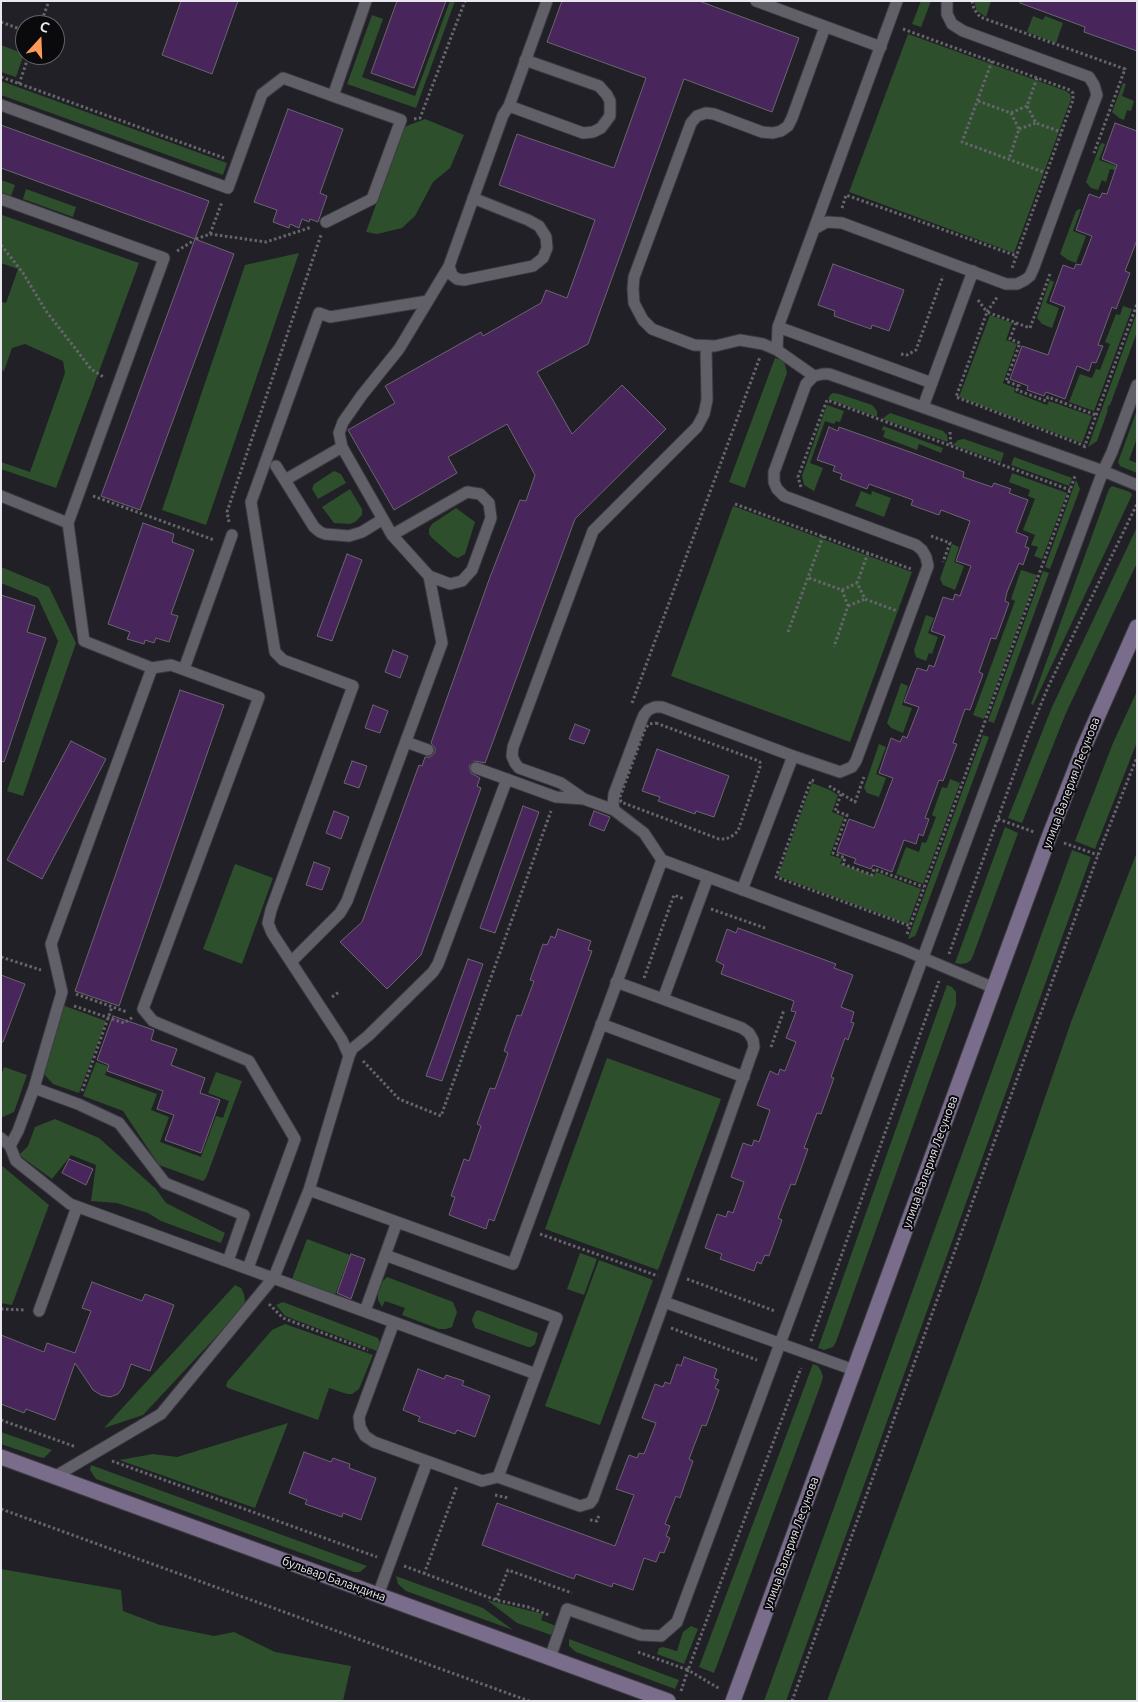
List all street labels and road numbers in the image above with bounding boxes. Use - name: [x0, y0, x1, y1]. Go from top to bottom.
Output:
- street label: улица Валерия Лесунова: [1039, 715, 1103, 851]
- street label: улица Валерия Лесунова: [899, 1094, 961, 1230]
- street label: улица Валерия Лесунова: [760, 1475, 822, 1611]
- street label: бульвар Баландина: [280, 1554, 388, 1604]

